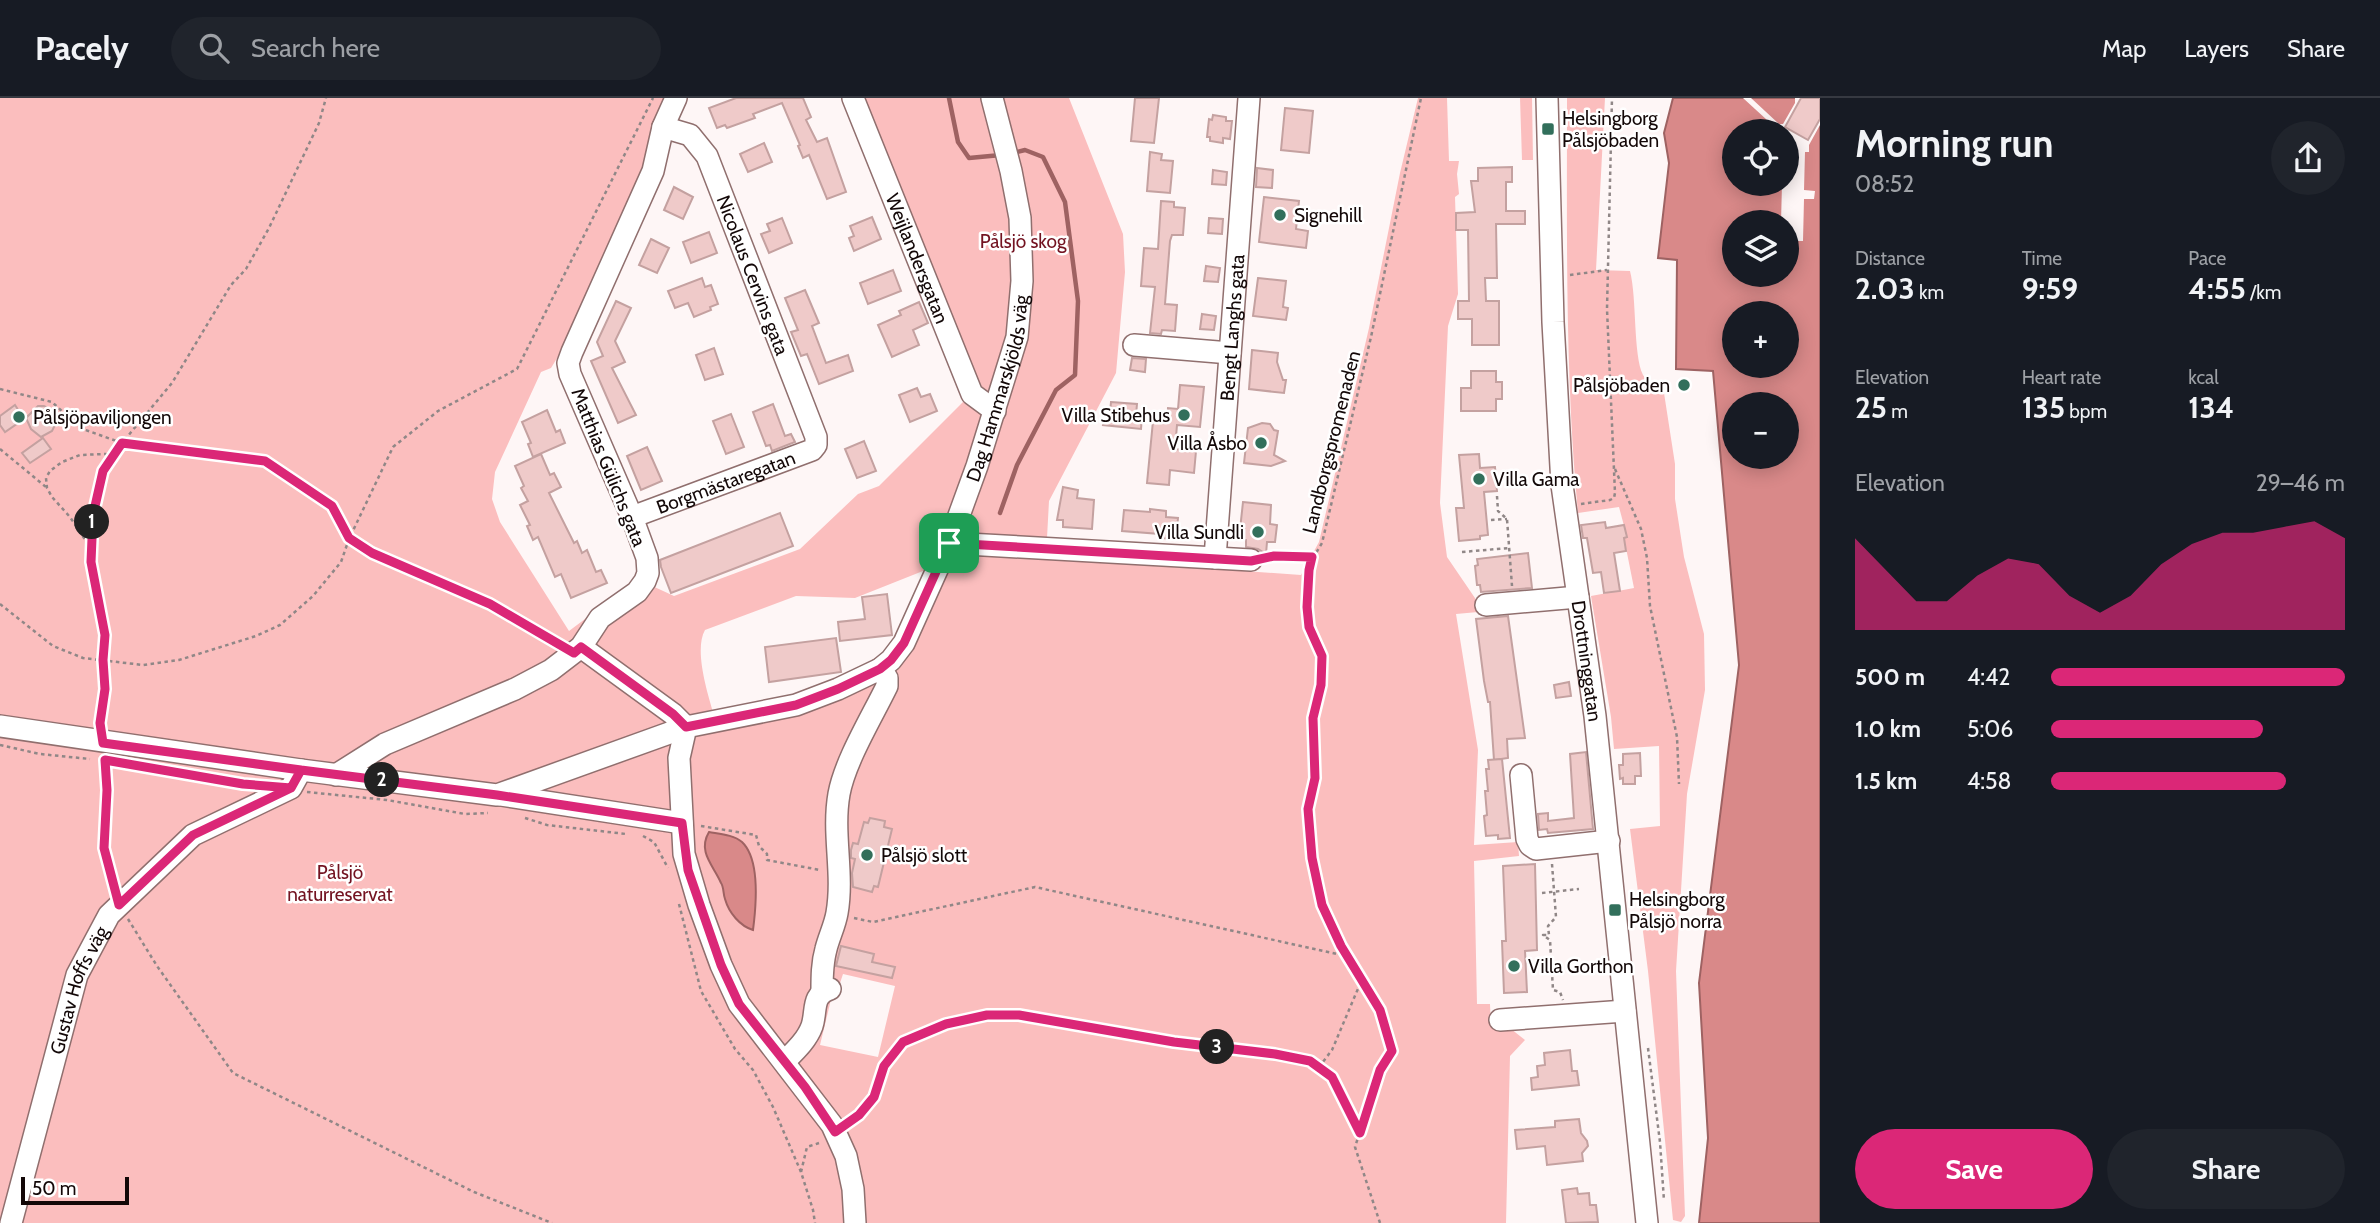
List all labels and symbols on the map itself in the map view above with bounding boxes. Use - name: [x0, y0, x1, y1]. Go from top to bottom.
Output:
- place label: Helsingborg Pålsjöbaden: [1562, 107, 1659, 152]
- marker: Helsingborg Pålsjöbaden: [1540, 121, 1556, 137]
- street label: Weijlandersgatan: [881, 190, 953, 327]
- street label: Nicolaus Cervins gata: [711, 192, 794, 358]
- place label: Signehill: [1294, 204, 1363, 227]
- marker: Signehill: [1272, 207, 1288, 223]
- park label: Pålsjö skog: [980, 230, 1067, 253]
- street label: Bengt Langhs gata: [1216, 254, 1249, 402]
- street label: Dag Hammarskjölds väg: [961, 293, 1033, 485]
- street label: Landborgspromenaden: [1298, 348, 1365, 536]
- place label: Pålsjöbaden: [1573, 374, 1670, 397]
- marker: Pålsjöbaden: [1676, 377, 1692, 393]
- street label: Matthias Gülichs gata: [566, 385, 651, 550]
- place label: Villa Stibehus: [1062, 404, 1170, 427]
- place label: Pålsjöpaviljongen: [33, 406, 172, 429]
- marker: Villa Stibehus: [1176, 407, 1192, 423]
- marker: Pålsjöpaviljongen: [11, 409, 27, 425]
- place label: Villa Åsbo: [1168, 431, 1247, 455]
- marker: Villa Åsbo: [1253, 435, 1269, 451]
- street label: Borgmästaregatan: [653, 446, 799, 519]
- place label: Villa Gama: [1493, 468, 1580, 491]
- marker: Villa Gama: [1471, 471, 1487, 487]
- pin: 1: [74, 504, 110, 540]
- pin: [919, 513, 979, 573]
- place label: Villa Sundli: [1155, 521, 1244, 544]
- marker: Villa Sundli: [1250, 524, 1266, 540]
- street label: Drottninggatan: [1567, 599, 1607, 723]
- pin: 2: [364, 762, 400, 798]
- place label: Pålsjö slott: [881, 844, 968, 867]
- marker: Pålsjö slott: [859, 847, 875, 863]
- park label: Pålsjö naturreservat: [287, 861, 393, 906]
- place label: Helsingborg Pålsjö norra: [1629, 888, 1725, 933]
- marker: Helsingborg Pålsjö norra: [1607, 902, 1623, 918]
- street label: Gustav Hoffs väg: [45, 922, 113, 1057]
- place label: Villa Gorthon: [1528, 955, 1634, 978]
- marker: Villa Gorthon: [1506, 958, 1522, 974]
- pin: 3: [1200, 1030, 1234, 1065]
- scale bar: [21, 1174, 130, 1206]

